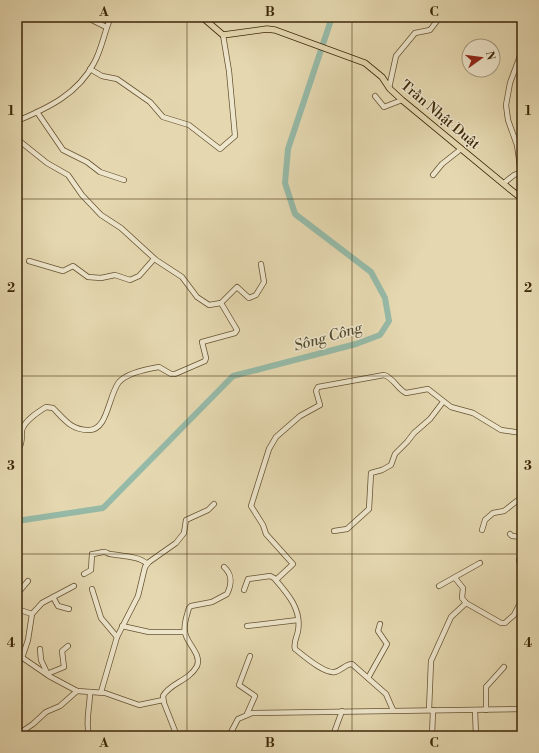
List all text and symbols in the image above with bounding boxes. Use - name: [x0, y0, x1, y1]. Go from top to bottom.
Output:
- text: A: [98, 4, 109, 20]
- text: B: [265, 4, 275, 20]
- text: C: [429, 4, 439, 20]
- north arrow: [461, 38, 501, 78]
- text: N: [482, 50, 498, 62]
- street label: Trần Nhật Duật: [397, 77, 483, 153]
- text: 1: [8, 103, 15, 119]
- text: 1: [525, 103, 532, 119]
- text: 2: [7, 280, 15, 296]
- text: 2: [524, 280, 532, 296]
- water label: Sông Công: [292, 318, 366, 356]
- text: 3: [7, 458, 15, 474]
- text: 3: [524, 458, 532, 474]
- text: 4: [7, 635, 16, 651]
- text: 4: [524, 635, 533, 651]
- text: A: [98, 735, 109, 751]
- text: B: [265, 735, 275, 751]
- text: C: [429, 735, 439, 751]

